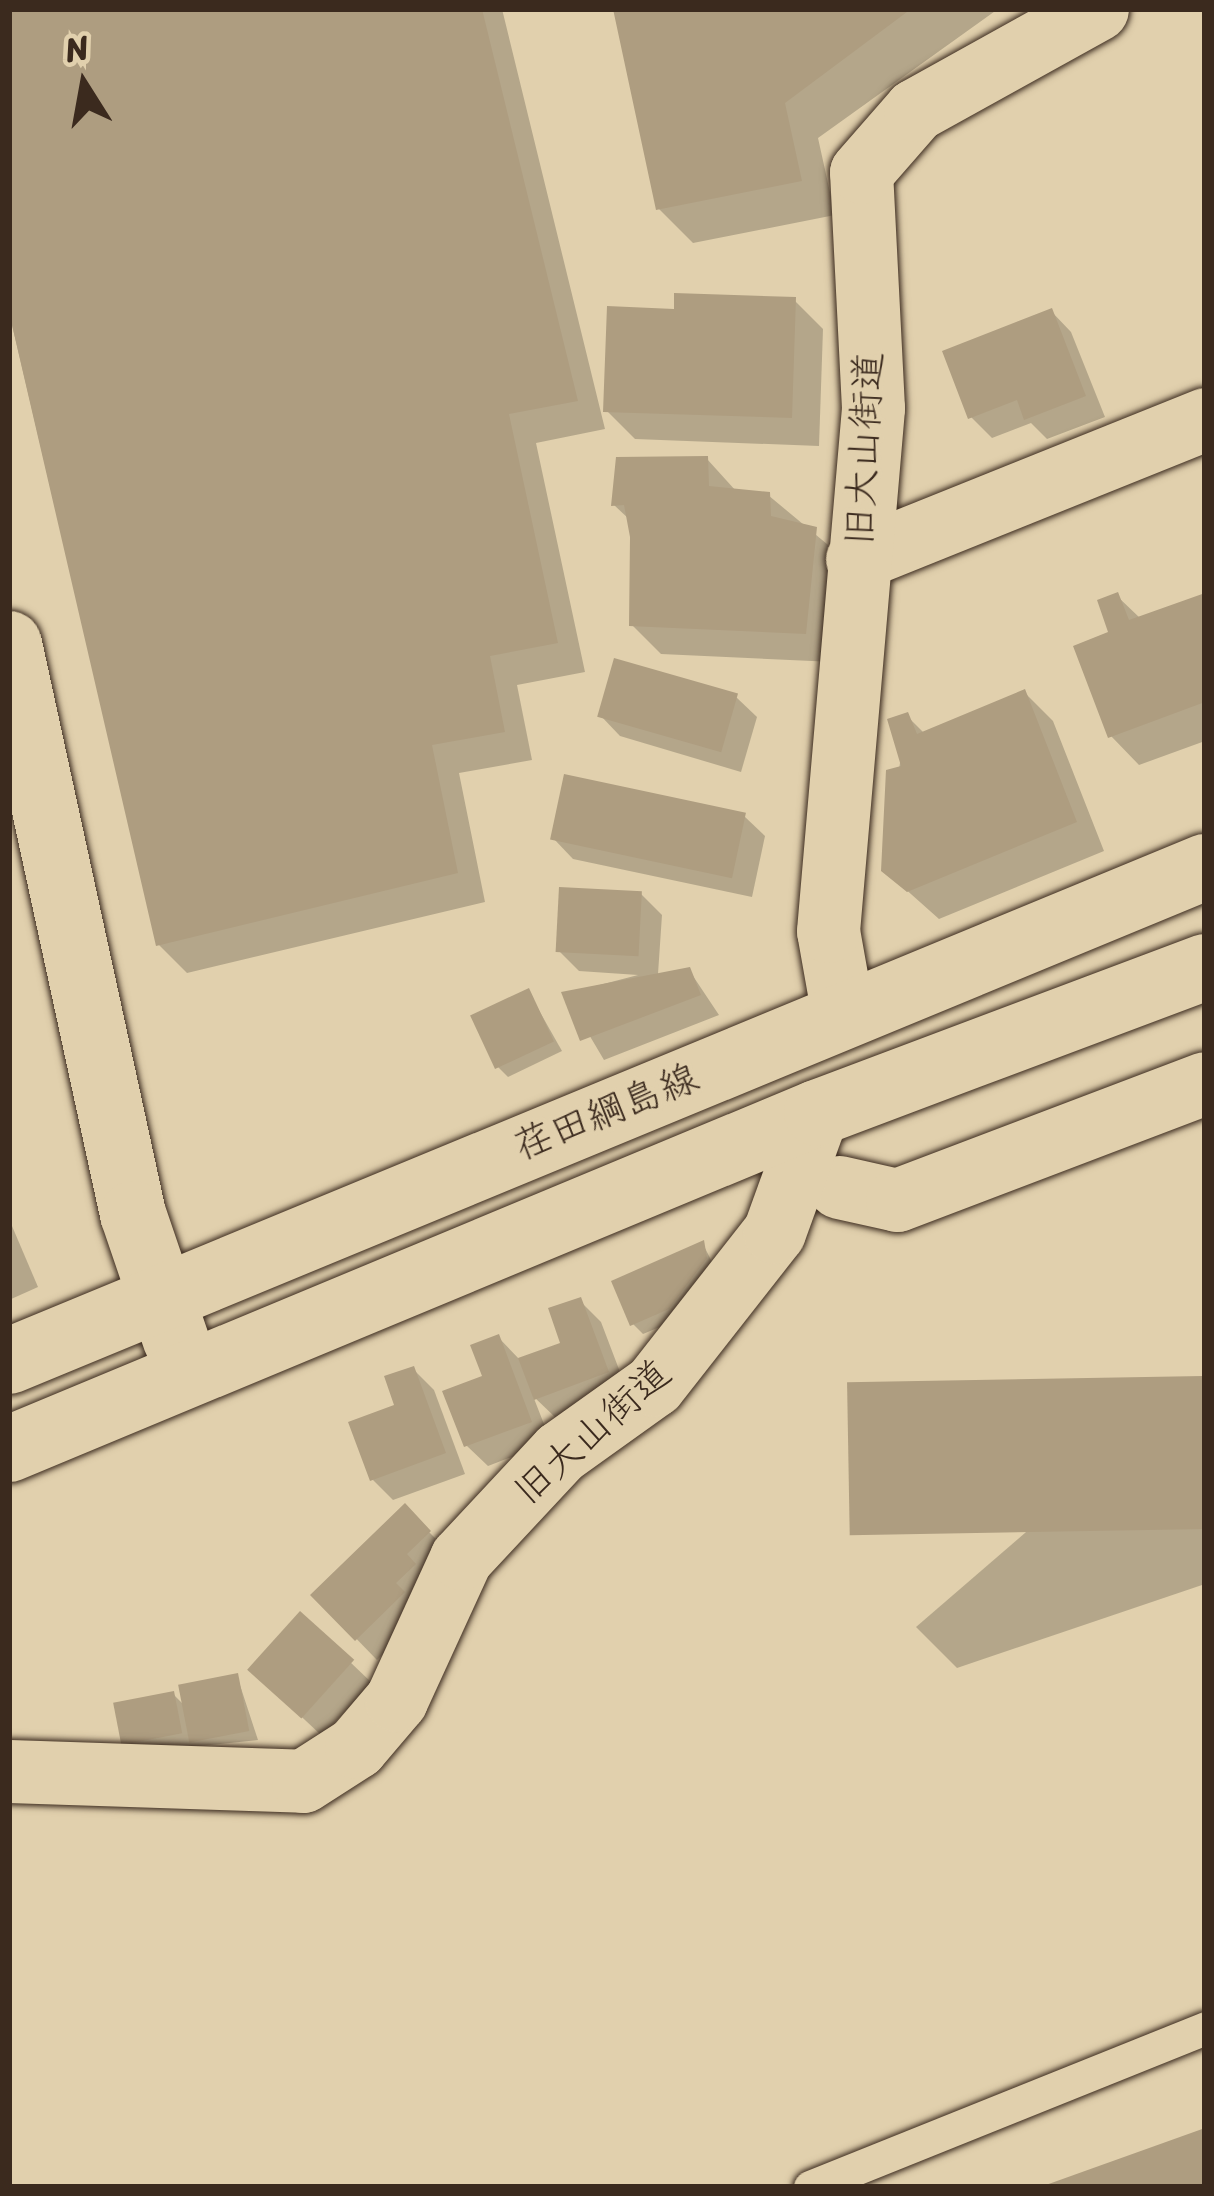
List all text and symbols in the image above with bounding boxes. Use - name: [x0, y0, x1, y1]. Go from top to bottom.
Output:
- text: N: [60, 18, 94, 79]
- north arrow: [24, 24, 144, 144]
- street label: 旧大山街道: [836, 350, 892, 548]
- street label: 荏田綱島線: [507, 1054, 705, 1170]
- street label: 旧大山街道: [504, 1349, 680, 1515]

